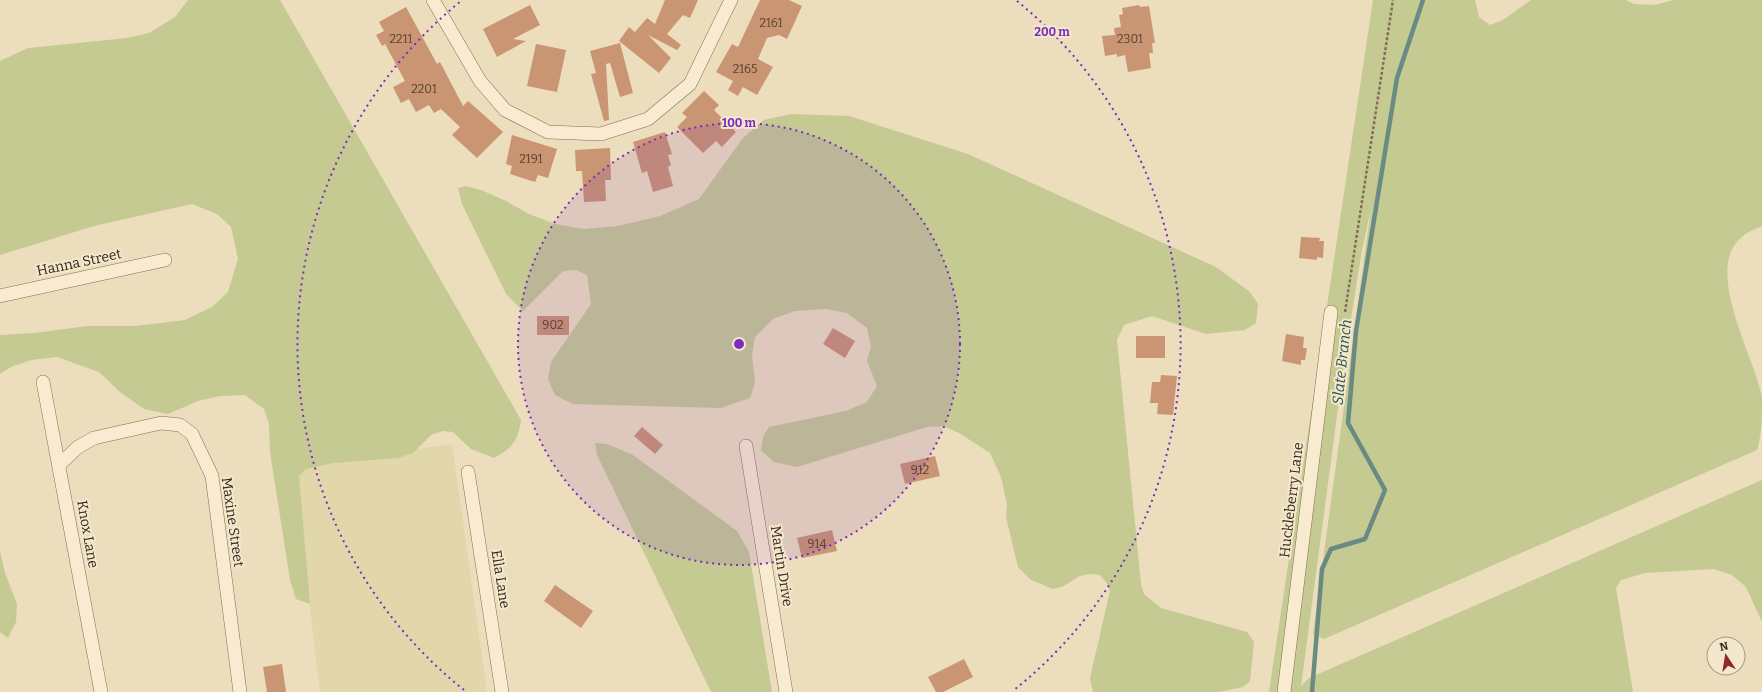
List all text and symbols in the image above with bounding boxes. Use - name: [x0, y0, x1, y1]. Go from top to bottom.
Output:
- house number: 2161: [759, 16, 783, 30]
- text: 200 m: [1034, 25, 1070, 39]
- house number: 2211: [390, 32, 413, 46]
- house number: 2301: [1117, 32, 1143, 46]
- house number: 2165: [733, 62, 757, 76]
- house number: 2201: [411, 82, 437, 96]
- text: 100 m: [722, 116, 757, 130]
- house number: 2191: [519, 152, 543, 166]
- street label: Hanna Street: [35, 245, 123, 280]
- house number: 902: [542, 318, 564, 332]
- water label: Slate Branch: [1329, 318, 1355, 406]
- centre of rings: [732, 337, 746, 351]
- street label: Huckleberry Lane: [1276, 441, 1307, 559]
- house number: 912: [911, 463, 929, 477]
- street label: Maxine Street: [218, 476, 247, 568]
- street label: Knox Lane: [73, 499, 102, 569]
- street label: Martin Drive: [767, 525, 796, 608]
- house number: 914: [808, 537, 826, 551]
- street label: Ella Lane: [488, 549, 513, 609]
- north arrow: [1706, 636, 1746, 676]
- text: N: [1719, 639, 1730, 654]

